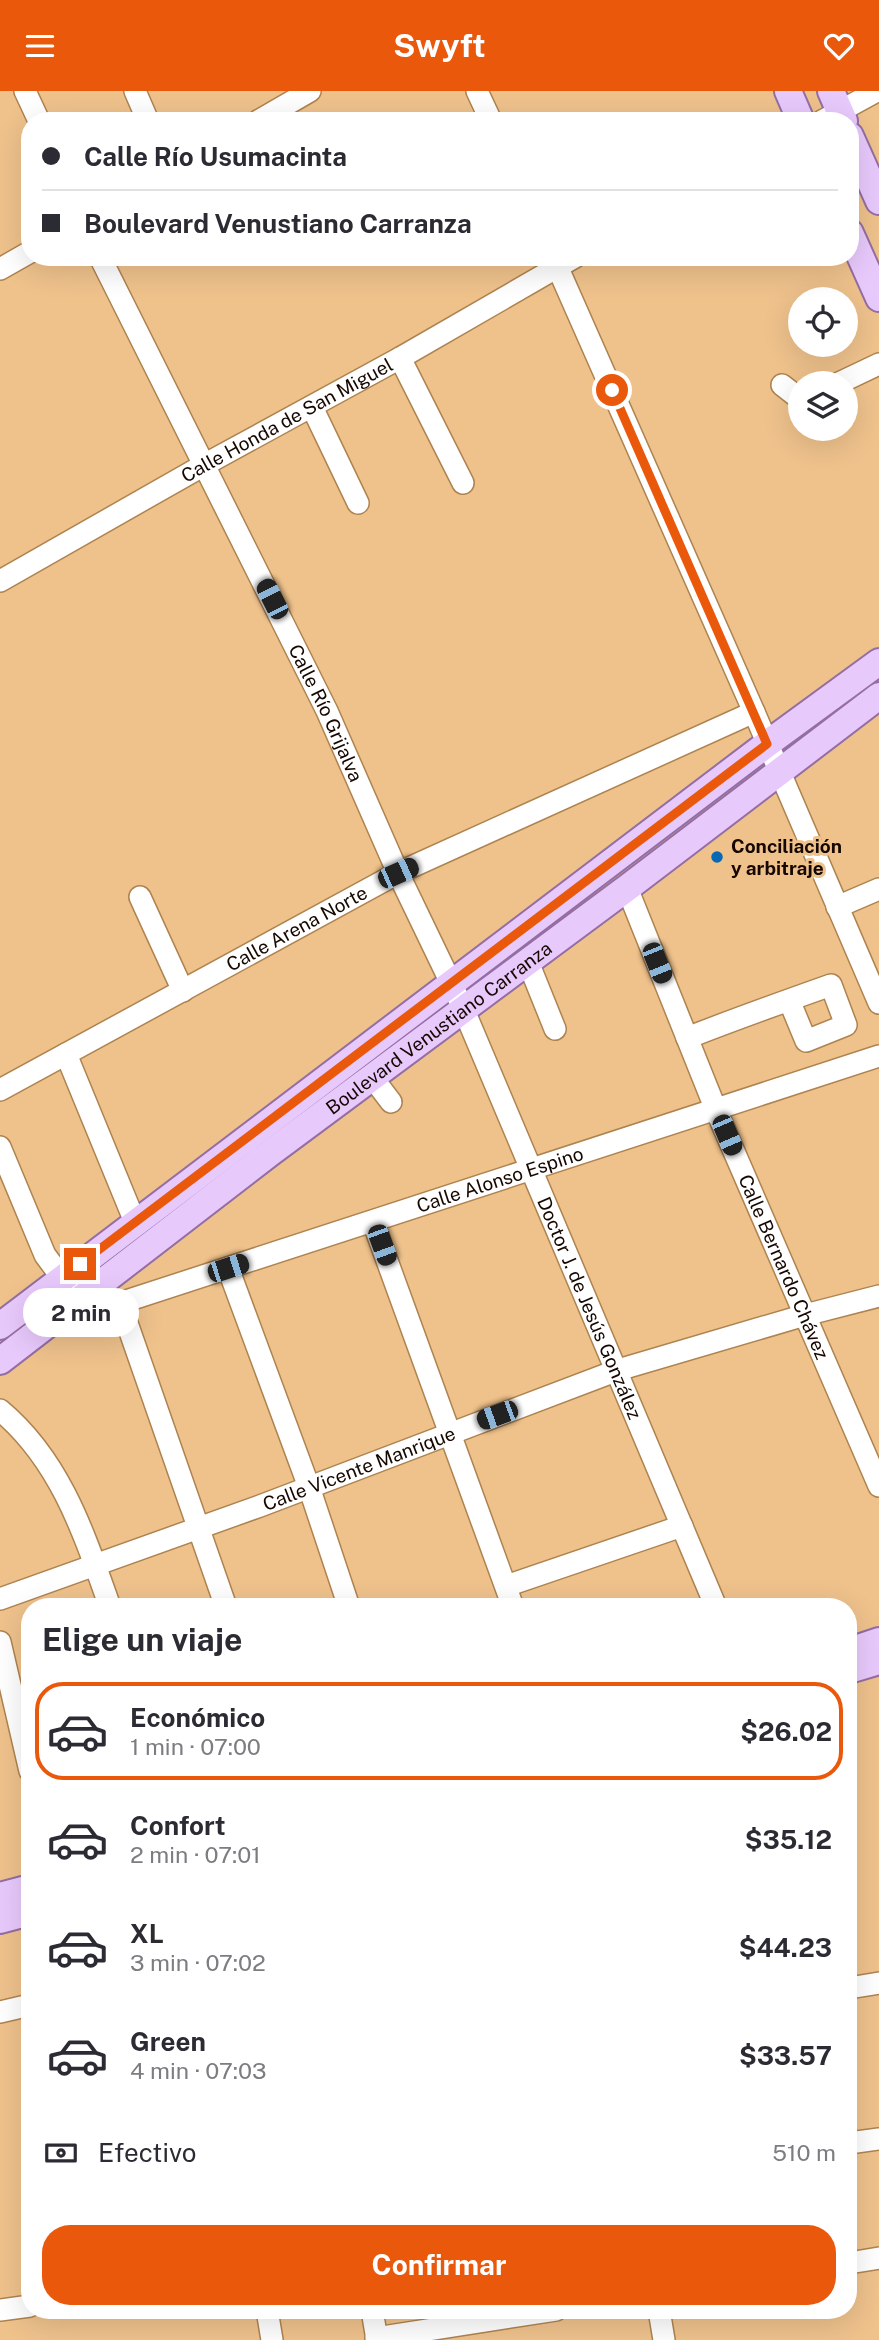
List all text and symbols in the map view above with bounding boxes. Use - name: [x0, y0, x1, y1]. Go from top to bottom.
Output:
- icon: menu: [21, 27, 59, 65]
- text: Swyft: [393, 27, 486, 64]
- icon: heart: [820, 27, 858, 65]
- text: Calle Río Usumacinta: [84, 141, 347, 172]
- text: Boulevard Venustiano Carranza: [84, 208, 472, 239]
- map controls: [788, 287, 858, 441]
- button: locate: [788, 287, 858, 357]
- street label: Calle Honda de San Miguel: [177, 353, 396, 487]
- button: layers: [788, 371, 858, 441]
- route start: [596, 374, 628, 406]
- car: [254, 576, 291, 622]
- street label: Calle Río Grijalva: [284, 641, 368, 785]
- place label: Conciliación y arbitraje: [731, 835, 842, 879]
- marker: Conciliación y arbitraje: [709, 849, 725, 865]
- car: [375, 855, 422, 891]
- street label: Calle Arena Norte: [223, 881, 371, 975]
- street label: Boulevard Venustiano Carranza: [322, 937, 556, 1119]
- car: [640, 940, 675, 986]
- car: [710, 1112, 745, 1158]
- street label: Calle Alonso Espino: [414, 1142, 586, 1217]
- street label: Calle Bernardo Chávez: [734, 1171, 834, 1362]
- street label: Doctor J. de Jesús González: [533, 1194, 646, 1423]
- car: [365, 1222, 400, 1268]
- route end: [64, 1248, 96, 1280]
- car: [205, 1252, 252, 1284]
- callout: 2 min: [22, 1289, 138, 1337]
- text: 2 min: [51, 1299, 111, 1326]
- car: [474, 1398, 521, 1432]
- street label: Calle Vicente Manrique: [260, 1422, 458, 1515]
- text: Elige un viaje: [42, 1621, 242, 1658]
- icon: car: [46, 1700, 109, 1763]
- text: Económico: [130, 1702, 265, 1733]
- text: $26.02: [740, 1716, 832, 1747]
- text: 1 min · 07:00: [130, 1733, 261, 1760]
- icon: car: [46, 1808, 109, 1871]
- text: Confort: [130, 1810, 226, 1841]
- text: $35.12: [745, 1824, 832, 1855]
- text: 2 min · 07:01: [130, 1841, 261, 1868]
- icon: car: [46, 1916, 109, 1979]
- text: XL: [130, 1918, 164, 1949]
- text: $44.23: [739, 1932, 832, 1963]
- text: 3 min · 07:02: [130, 1949, 266, 1976]
- icon: car: [46, 2024, 109, 2087]
- text: Green: [130, 2026, 206, 2057]
- text: $33.57: [739, 2040, 832, 2071]
- text: 4 min · 07:03: [130, 2057, 266, 2084]
- icon: cash: [42, 2134, 80, 2172]
- text: Efectivo: [98, 2137, 196, 2168]
- text: 510 m: [772, 2139, 836, 2166]
- button: Confirmar: [42, 2225, 836, 2305]

